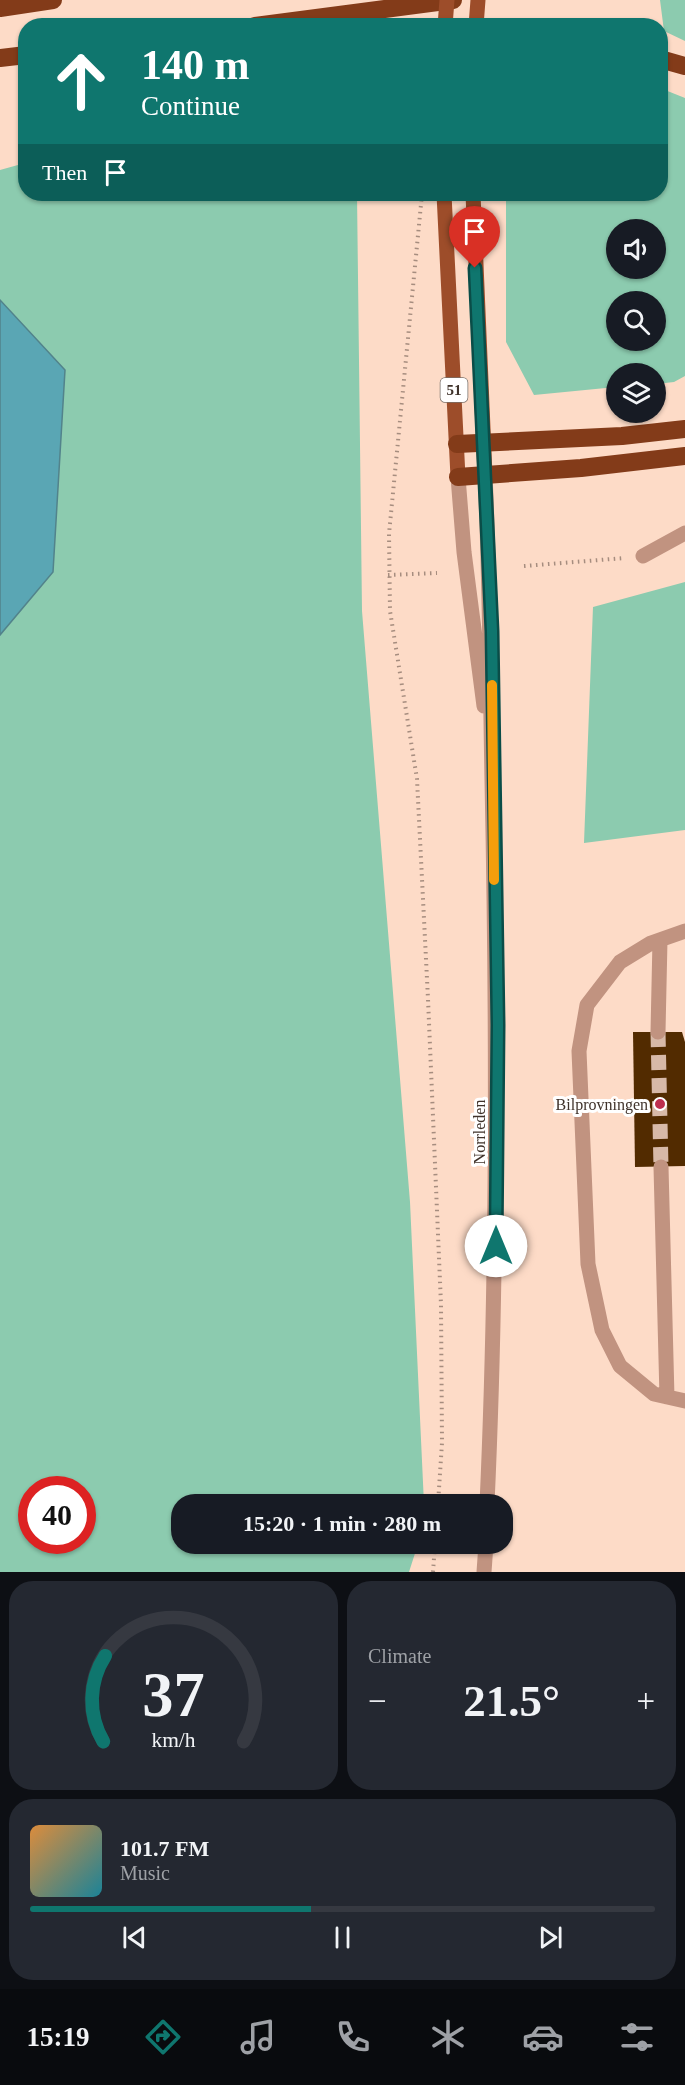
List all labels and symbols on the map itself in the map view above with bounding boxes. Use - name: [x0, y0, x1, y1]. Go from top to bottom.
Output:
- pin: [449, 206, 500, 268]
- road number: 51: [440, 378, 468, 402]
- place label: Bilprovningen: [556, 1096, 648, 1114]
- marker: Bilprovningen: [653, 1097, 667, 1111]
- street label: Norrleden: [471, 1100, 488, 1164]
- position arrow: [464, 1214, 528, 1278]
- speed limit sign: 40: [18, 1476, 96, 1554]

